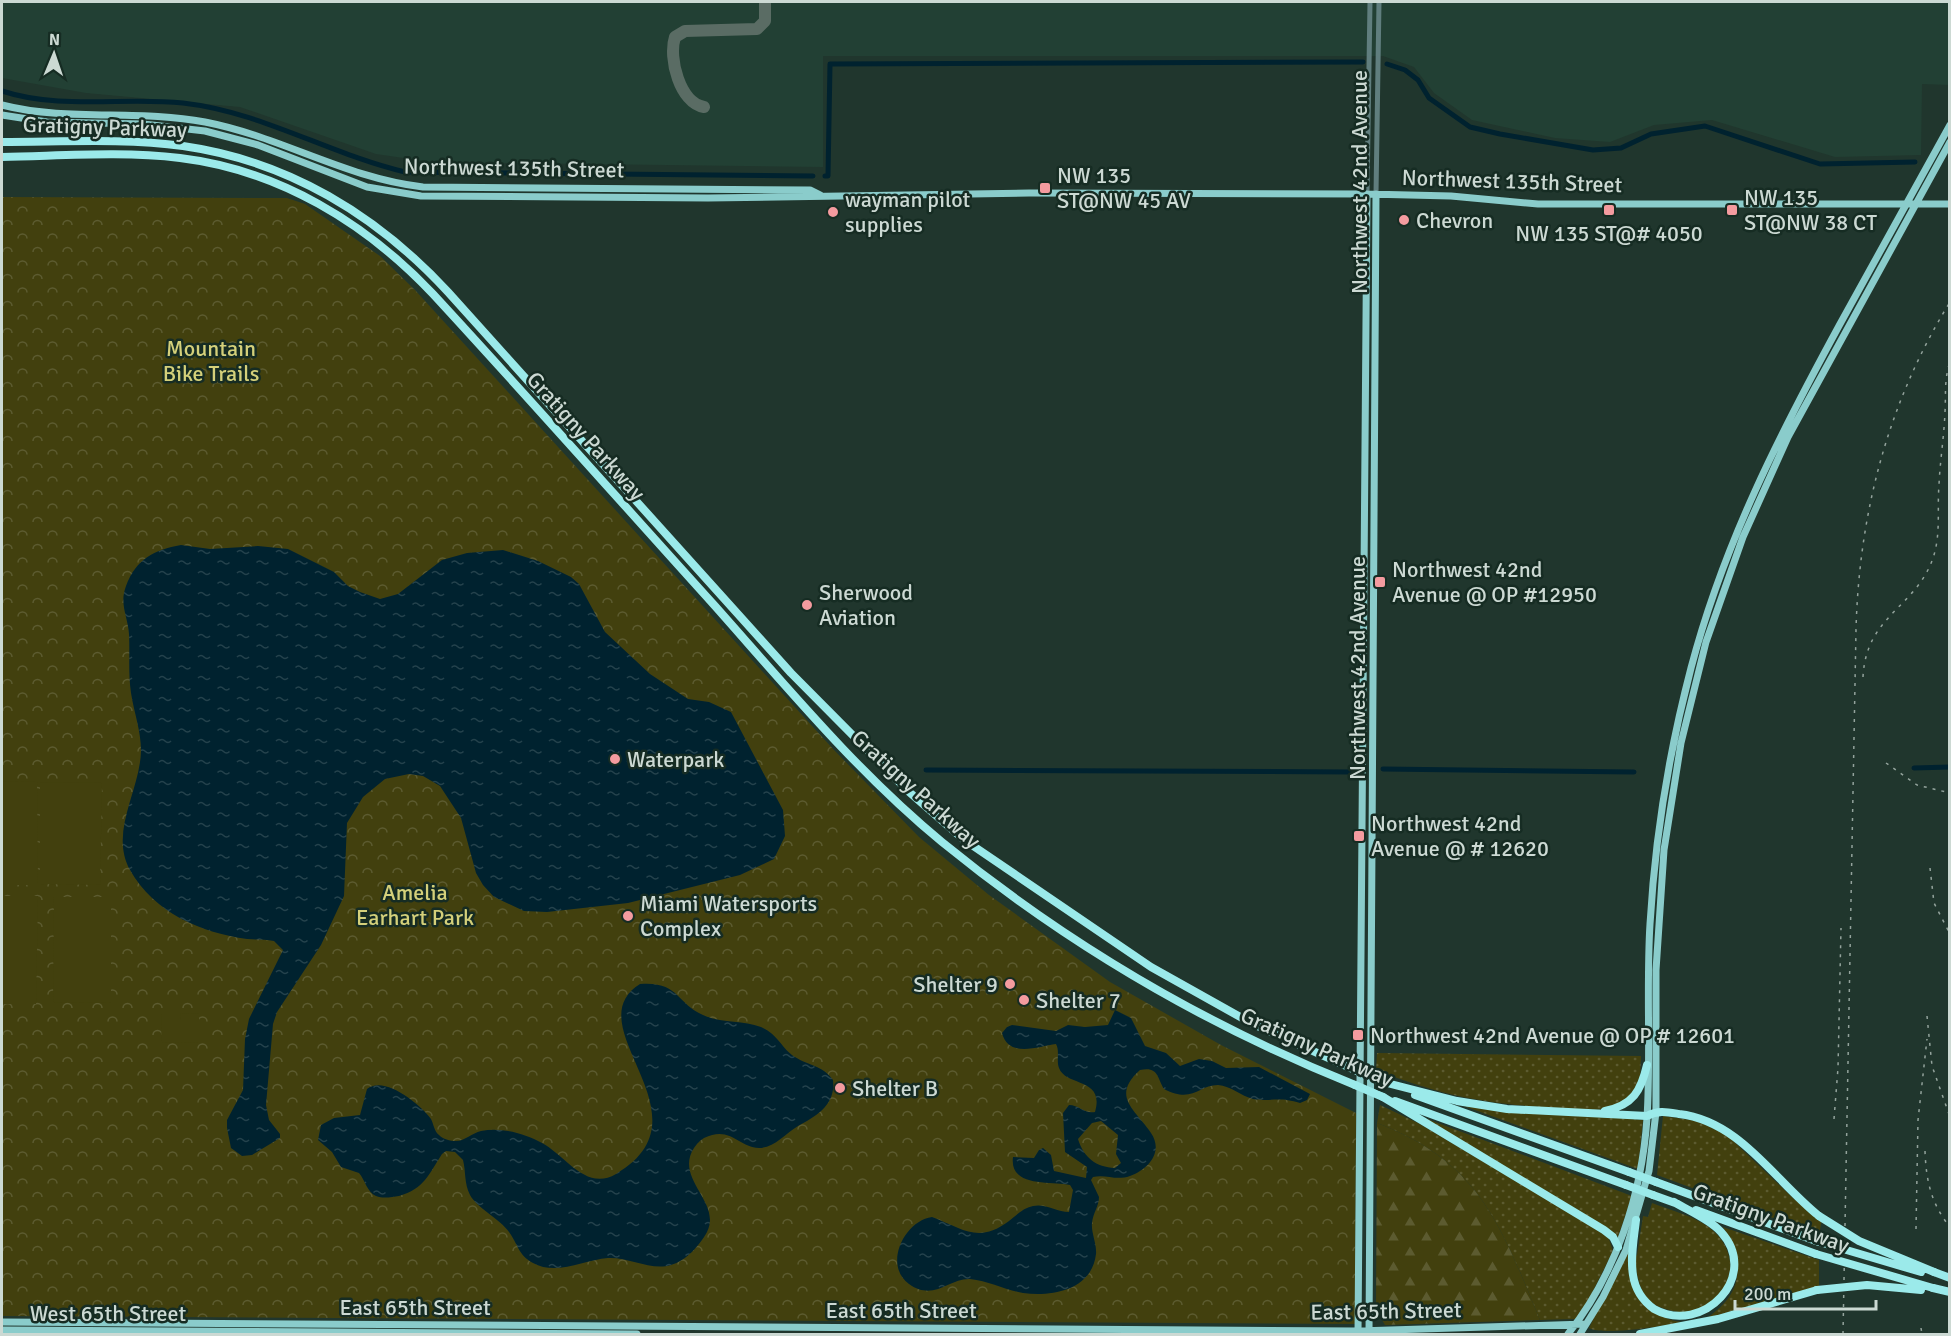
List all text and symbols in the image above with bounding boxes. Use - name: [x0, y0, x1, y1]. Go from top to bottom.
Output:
- north arrow: [24, 24, 84, 84]
- text: N: [49, 30, 60, 50]
- street label: Northwest 42nd Avenue: [1346, 70, 1373, 294]
- street label: Gratigny Parkway: [22, 111, 188, 143]
- street label: Northwest 135th Street: [404, 153, 625, 183]
- place label: NW 135 ST@NW 45 AV: [1057, 162, 1191, 214]
- street label: Northwest 135th Street: [1401, 164, 1623, 198]
- marker: NW 135 ST@NW 45 AV: [1038, 181, 1052, 195]
- place label: NW 135 ST@NW 38 CT: [1744, 184, 1877, 236]
- place label: wayman pilot supplies: [845, 186, 970, 238]
- marker: NW 135 ST@# 4050: [1602, 203, 1616, 217]
- marker: NW 135 ST@NW 38 CT: [1725, 203, 1739, 217]
- marker: wayman pilot supplies: [826, 205, 840, 219]
- place label: Chevron: [1416, 207, 1493, 234]
- marker: Chevron: [1397, 213, 1411, 227]
- place label: NW 135 ST@# 4050: [1515, 220, 1703, 247]
- park label: Mountain Bike Trails: [163, 335, 259, 387]
- street label: Gratigny Parkway: [521, 366, 651, 507]
- street label: Northwest 42nd Avenue: [1344, 556, 1371, 780]
- place label: Northwest 42nd Avenue @ OP #12950: [1392, 556, 1597, 608]
- marker: Northwest 42nd Avenue @ OP #12950: [1373, 575, 1387, 589]
- place label: Sherwood Aviation: [819, 579, 913, 631]
- marker: Sherwood Aviation: [800, 598, 814, 612]
- street label: Gratigny Parkway: [846, 724, 987, 854]
- place label: Waterpark: [627, 746, 724, 773]
- marker: Waterpark: [608, 752, 622, 766]
- place label: Northwest 42nd Avenue @ # 12620: [1371, 810, 1549, 862]
- marker: Northwest 42nd Avenue @ # 12620: [1352, 829, 1366, 843]
- park label: Amelia Earhart Park: [356, 879, 474, 931]
- place label: Miami Watersports Complex: [640, 890, 817, 942]
- marker: Miami Watersports Complex: [621, 909, 635, 923]
- place label: Shelter 9: [913, 971, 998, 998]
- marker: Shelter 9: [1003, 977, 1017, 991]
- place label: Shelter 7: [1036, 987, 1121, 1014]
- marker: Shelter 7: [1017, 993, 1031, 1007]
- street label: Gratigny Parkway: [1236, 1001, 1398, 1093]
- place label: Northwest 42nd Avenue @ OP # 12601: [1370, 1022, 1735, 1049]
- marker: Northwest 42nd Avenue @ OP # 12601: [1351, 1028, 1365, 1042]
- place label: Shelter B: [852, 1075, 938, 1102]
- marker: Shelter B: [833, 1081, 847, 1095]
- street label: Gratigny Parkway: [1689, 1177, 1853, 1259]
- scale bar: [1735, 1273, 1876, 1311]
- text: 200 m: [1744, 1283, 1791, 1305]
- street label: East 65th Street: [339, 1294, 491, 1321]
- street label: East 65th Street: [1310, 1296, 1462, 1326]
- street label: East 65th Street: [825, 1297, 977, 1324]
- street label: West 65th Street: [30, 1300, 187, 1327]

